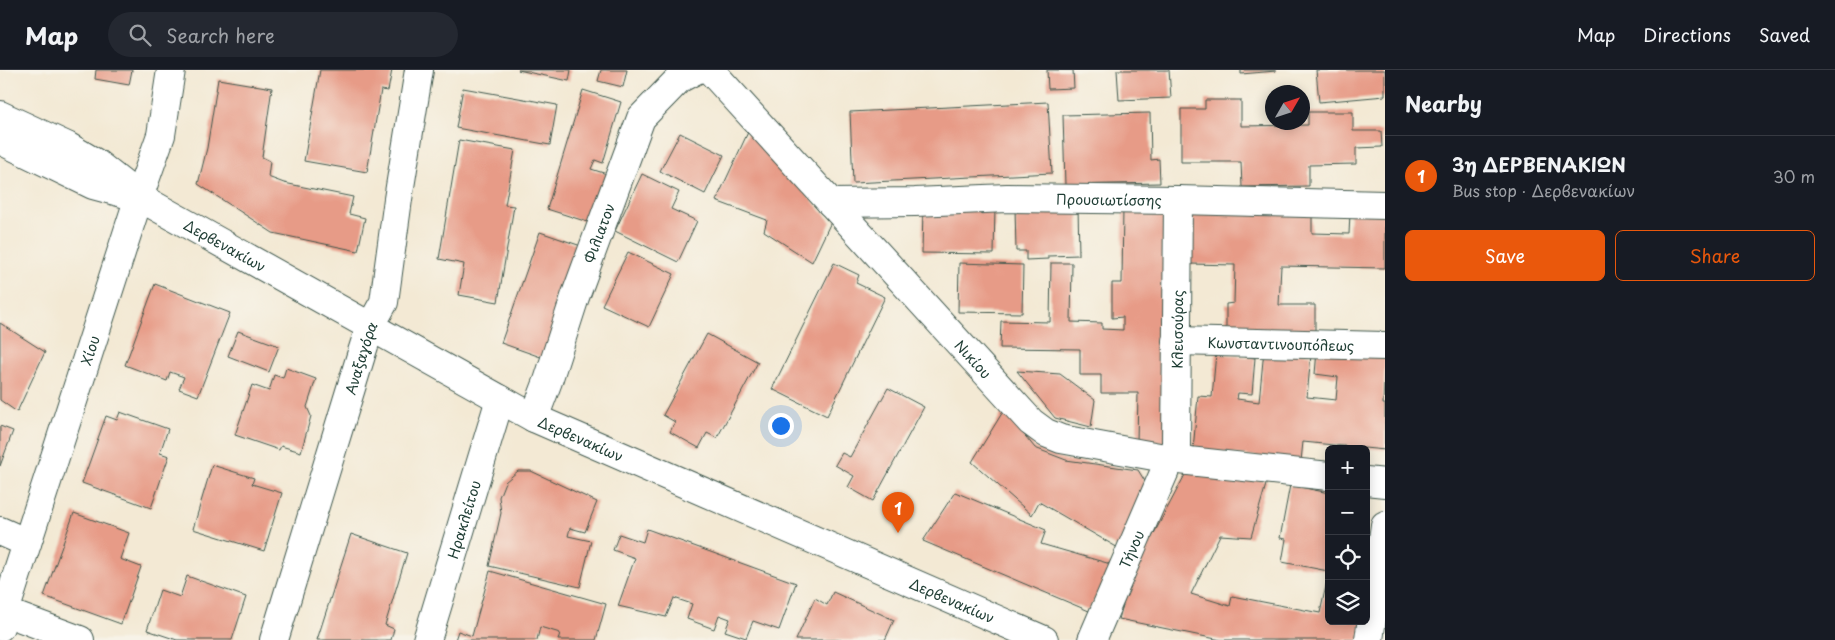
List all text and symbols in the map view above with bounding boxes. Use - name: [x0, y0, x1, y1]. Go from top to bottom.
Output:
- search box: [108, 12, 458, 57]
- text: Map: [25, 17, 78, 53]
- icon: search: [126, 21, 154, 49]
- text: Search here: [166, 21, 275, 49]
- text: Map: [1577, 21, 1615, 48]
- text: Directions: [1643, 21, 1731, 48]
- text: Saved: [1759, 21, 1810, 48]
- north arrow: [1265, 85, 1310, 130]
- text: Nearby: [1405, 87, 1482, 119]
- text: 3η ΔΕΡΒΕΝΑΚΙΩΝ: [1452, 150, 1626, 178]
- text: 1: [1417, 164, 1425, 188]
- text: 30 m: [1773, 164, 1815, 188]
- text: Bus stop · Δερβενακίων: [1452, 178, 1635, 202]
- street label: Προυσιωτίσσης: [1056, 188, 1162, 210]
- street label: Φιλιατον: [578, 200, 619, 266]
- street label: Δερβενακίων: [180, 214, 270, 277]
- button: Save: [1405, 230, 1605, 281]
- button: Share: [1615, 230, 1815, 281]
- street label: Κλεισούρας: [1166, 290, 1188, 369]
- street label: Αναξαγόρα: [339, 317, 382, 397]
- street label: Κωνσταντινουπόλεως: [1207, 331, 1354, 356]
- street label: Χίου: [75, 332, 104, 368]
- street label: Νικίου: [950, 335, 997, 383]
- street label: Δερβενακίων: [535, 411, 627, 466]
- your location: [768, 413, 794, 439]
- map controls: [1325, 445, 1370, 625]
- button: +: [1325, 445, 1370, 490]
- street label: Ηρακλείτου: [442, 478, 485, 561]
- button: −: [1325, 490, 1370, 535]
- pin: 1: [882, 492, 914, 533]
- street label: Τήνου: [1114, 527, 1149, 572]
- button: locate: [1325, 535, 1370, 580]
- street label: Δερβενακίων: [906, 572, 998, 628]
- button: layers: [1325, 580, 1370, 625]

